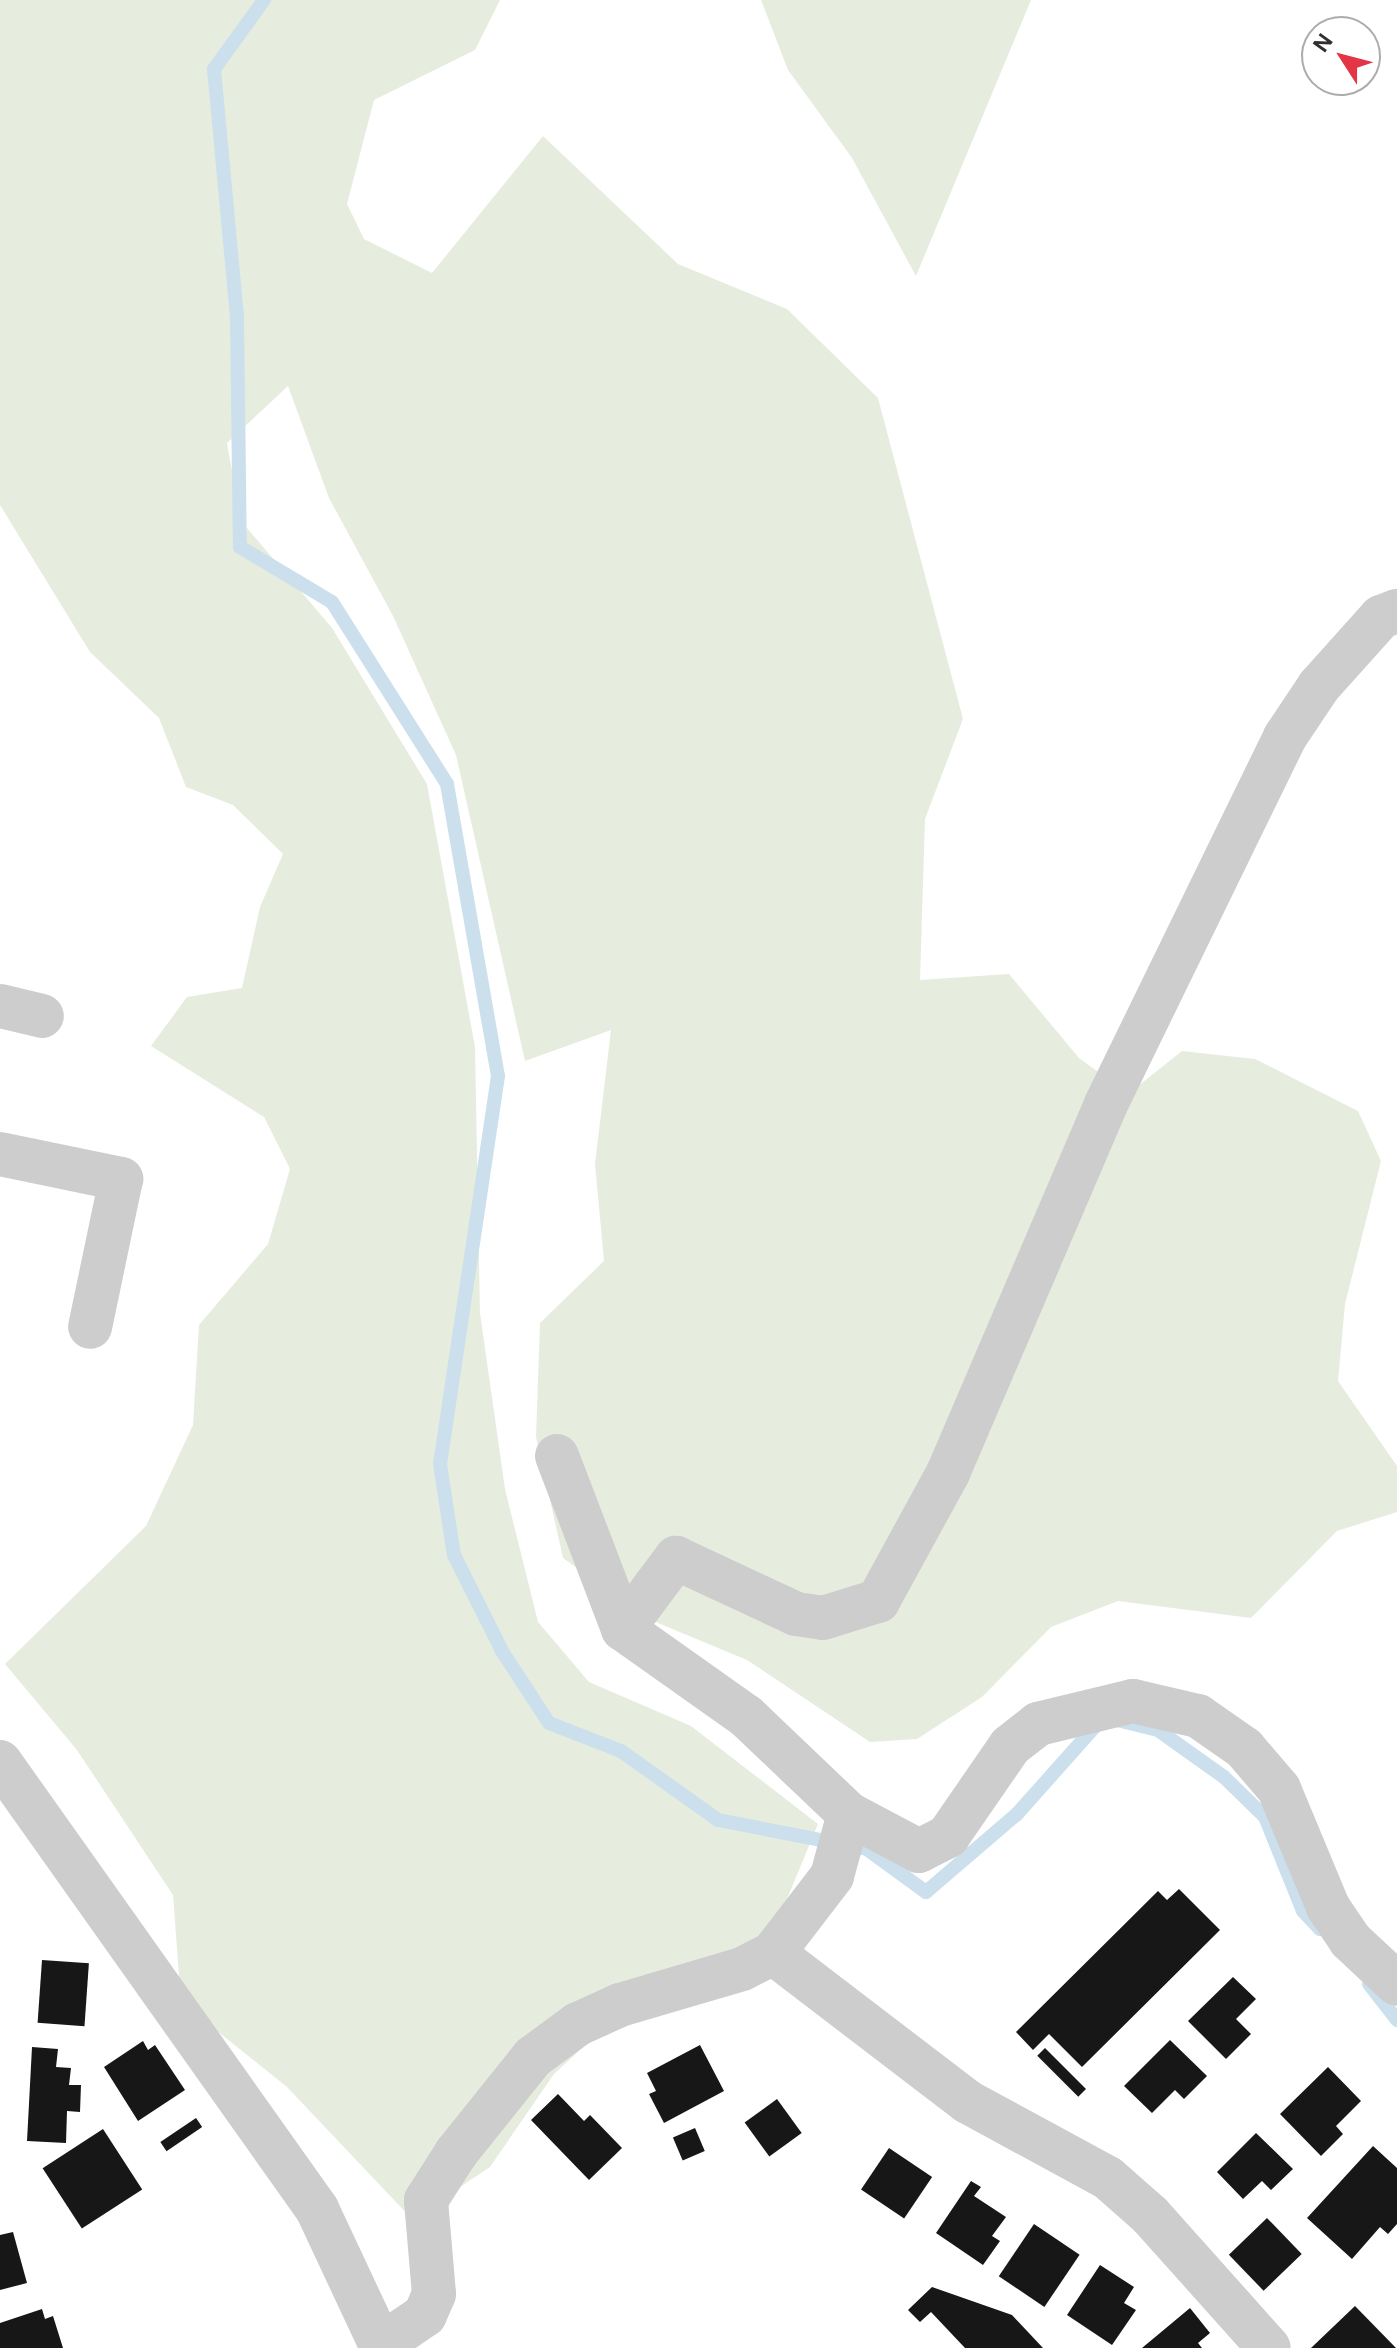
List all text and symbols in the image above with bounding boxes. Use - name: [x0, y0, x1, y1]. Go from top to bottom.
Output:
- north arrow: [1301, 16, 1381, 96]
- text: N: [1306, 28, 1339, 58]

